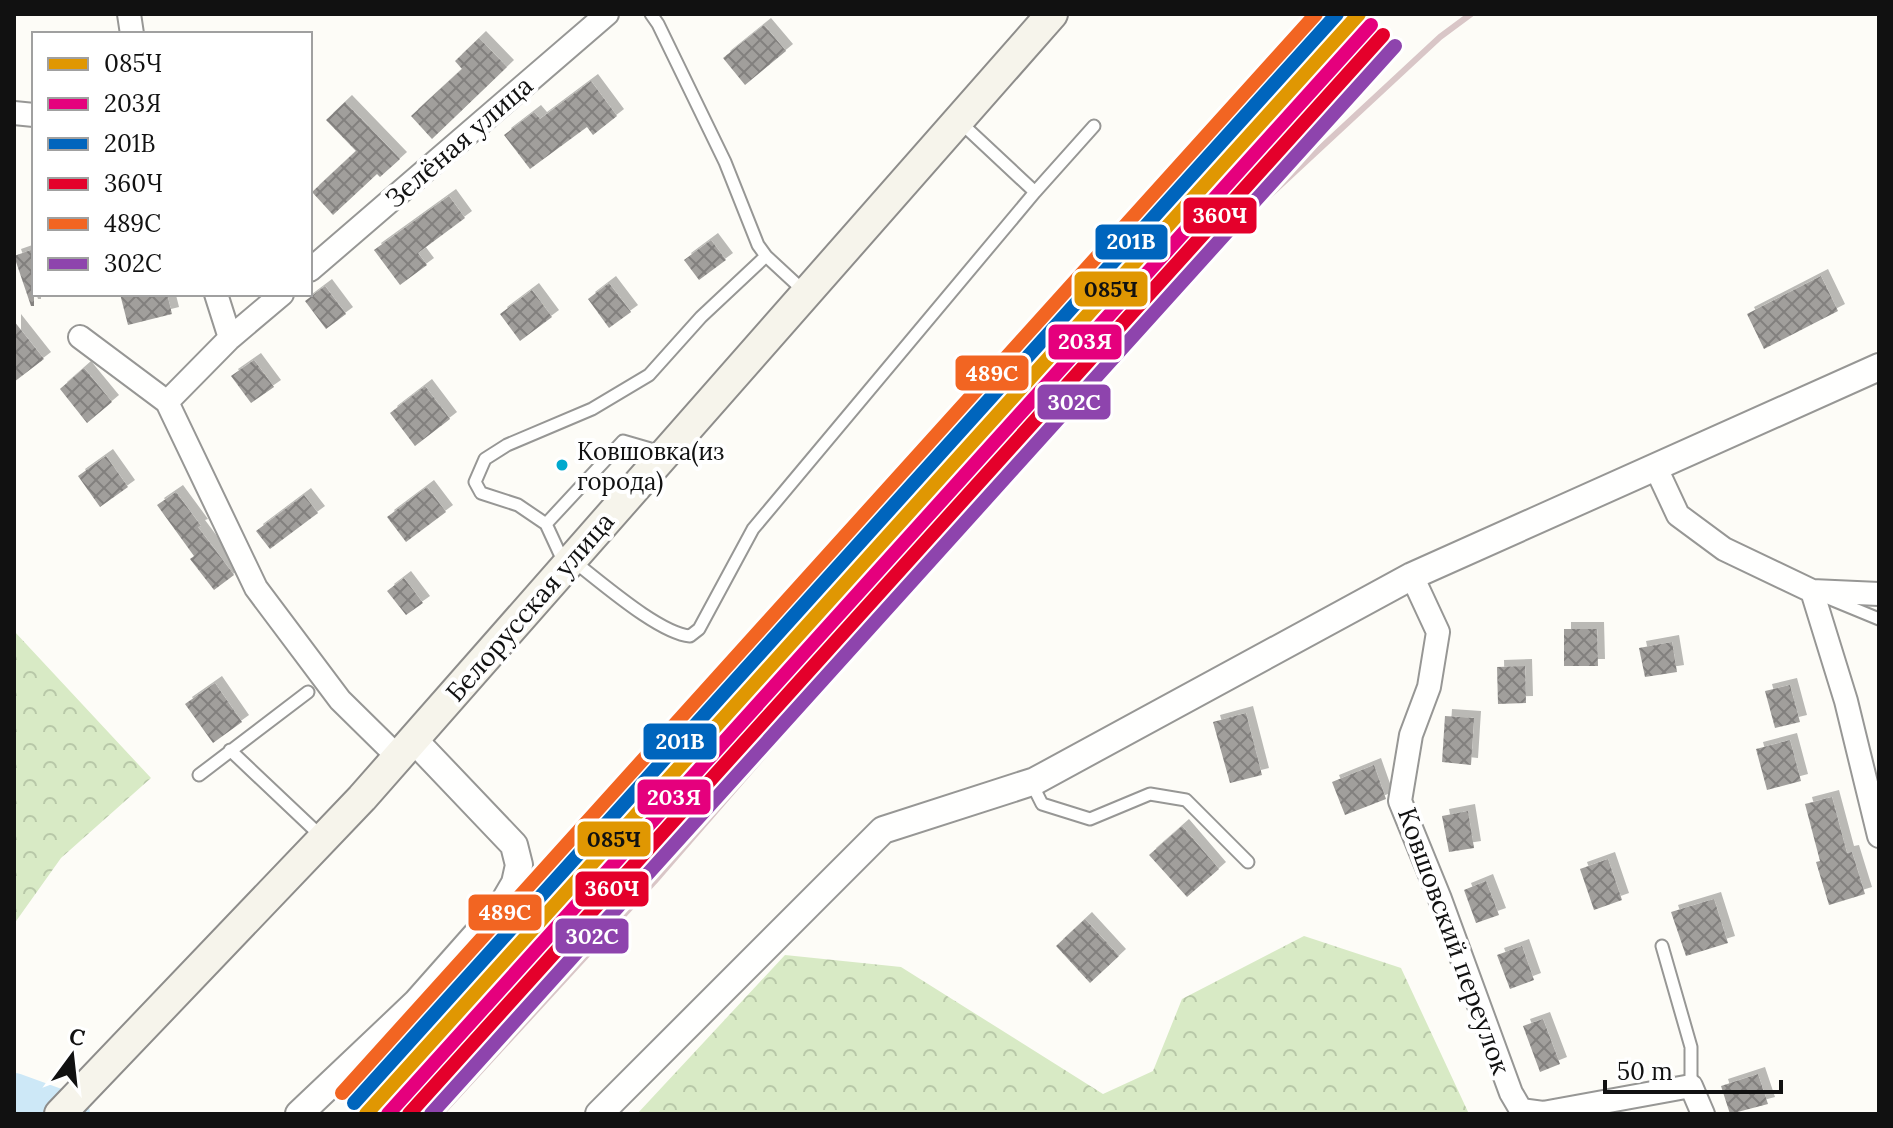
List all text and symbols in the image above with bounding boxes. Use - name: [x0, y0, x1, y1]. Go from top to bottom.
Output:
- legend: [32, 32, 312, 296]
- text: 085Ч: [104, 48, 162, 79]
- street label: Зелёная улица: [378, 69, 539, 215]
- text: 203Я: [104, 88, 161, 119]
- text: 201В: [104, 128, 155, 159]
- text: 360Ч: [104, 168, 163, 199]
- line badge: 360Ч: [1182, 196, 1258, 235]
- text: 360Ч: [1192, 201, 1248, 229]
- text: 489С: [104, 208, 161, 239]
- line badge: 201В: [1094, 223, 1169, 261]
- text: 201В: [1106, 227, 1156, 255]
- text: 302С: [104, 248, 162, 279]
- line badge: 085Ч: [1073, 270, 1149, 308]
- text: 085Ч: [1084, 275, 1138, 303]
- line badge: 203Я: [1047, 323, 1123, 361]
- text: 203Я: [1058, 327, 1112, 355]
- line badge: 489С: [954, 354, 1030, 392]
- text: 489С: [966, 359, 1018, 387]
- line badge: 302С: [1036, 383, 1112, 421]
- text: 302С: [1047, 388, 1101, 416]
- place label: Ковшовка(из города): [577, 436, 724, 497]
- marker: Ковшовка(из города): [554, 457, 570, 473]
- street label: Белорусская улица: [438, 505, 621, 708]
- line badge: 201В: [642, 722, 718, 761]
- text: 201В: [655, 727, 705, 755]
- line badge: 203Я: [636, 778, 712, 816]
- text: 203Я: [647, 783, 701, 811]
- street label: Ковшовский переулок: [1391, 803, 1518, 1079]
- line badge: 085Ч: [576, 820, 652, 858]
- text: 085Ч: [587, 825, 641, 853]
- line badge: 360Ч: [574, 870, 650, 908]
- text: 360Ч: [584, 874, 640, 902]
- line badge: 489С: [467, 893, 543, 932]
- text: 489С: [479, 898, 531, 926]
- line badge: 302С: [554, 917, 630, 955]
- text: 302С: [565, 922, 619, 950]
- north arrow: [32, 1016, 112, 1096]
- text: С: [66, 1021, 88, 1052]
- scale bar: [1605, 1044, 1781, 1094]
- text: 50 m: [1617, 1056, 1673, 1087]

